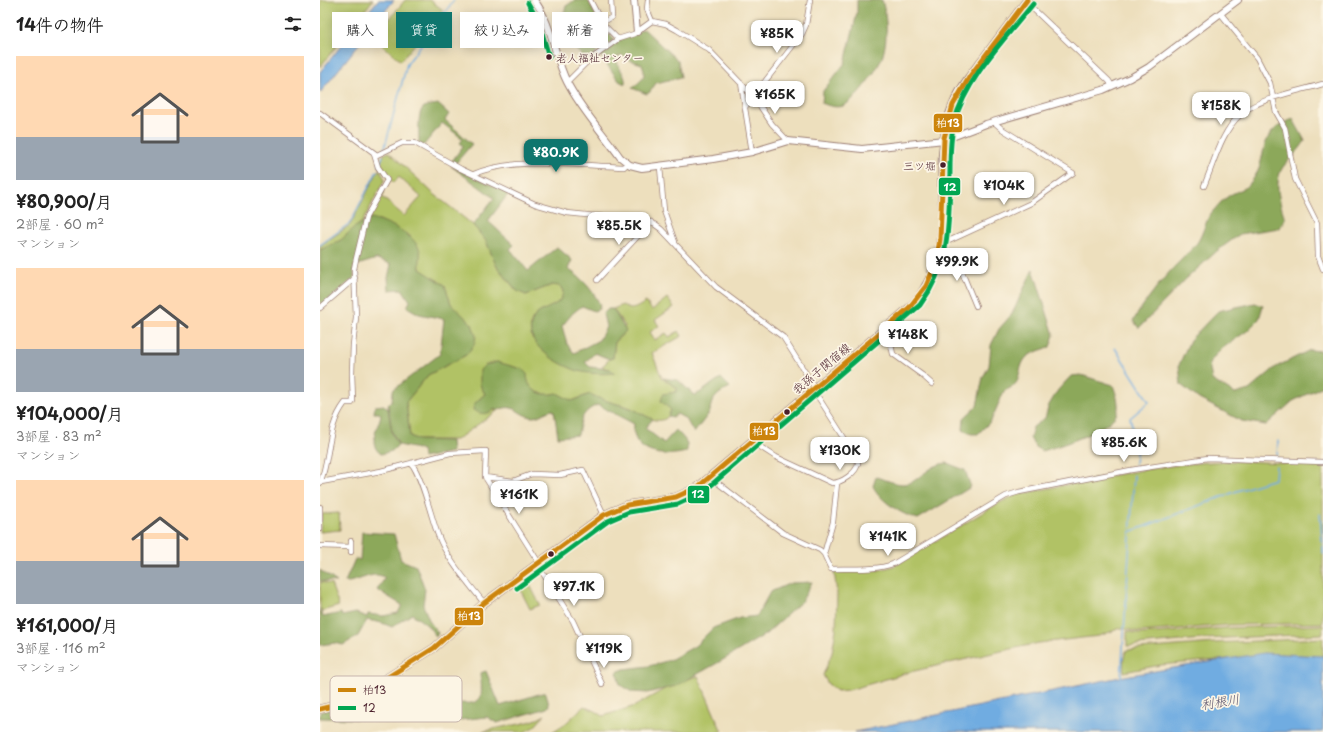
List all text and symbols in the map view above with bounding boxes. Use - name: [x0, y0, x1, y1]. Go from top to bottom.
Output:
- text: 14件の物件: [16, 11, 104, 37]
- chip: 購入: [332, 12, 388, 48]
- chip: 賃貸: [396, 12, 452, 48]
- chip: 絞り込み: [460, 12, 544, 48]
- chip: 新着: [552, 12, 608, 48]
- icon: filters: [282, 13, 304, 35]
- pin: ¥85K: [753, 20, 801, 54]
- text: ¥85K: [760, 23, 794, 42]
- place label: 老人福祉センター: [556, 49, 644, 66]
- marker: 老人福祉センター: [544, 52, 554, 62]
- pin: ¥165K: [747, 81, 803, 115]
- icon: home: [124, 82, 196, 154]
- text: ¥165K: [755, 84, 795, 103]
- pin: ¥158K: [1193, 92, 1249, 126]
- text: ¥158K: [1201, 95, 1241, 114]
- line badge: 柏13: [933, 113, 963, 133]
- text: 柏13: [936, 114, 960, 131]
- pin: ¥80.9K: [523, 139, 589, 173]
- text: ¥80.9K: [533, 142, 579, 161]
- place label: 三ツ堀: [903, 157, 936, 174]
- marker: 三ツ堀: [938, 160, 948, 170]
- pin: ¥104K: [976, 172, 1032, 206]
- text: ¥104K: [983, 175, 1025, 194]
- line badge: 12: [938, 177, 961, 196]
- text: 12: [944, 178, 957, 195]
- text: ¥80,900/月: [16, 188, 112, 214]
- pin: ¥85.5K: [586, 212, 652, 246]
- text: 2部屋 · 60 m²: [16, 214, 104, 233]
- text: ¥85.5K: [596, 215, 642, 234]
- text: マンション: [16, 233, 80, 252]
- pin: ¥99.9K: [924, 248, 990, 282]
- text: ¥99.9K: [935, 251, 979, 270]
- icon: home: [124, 294, 196, 366]
- pin: ¥148K: [880, 321, 936, 355]
- text: ¥148K: [888, 324, 928, 343]
- street label: 我孫子関宿線: [788, 338, 854, 398]
- text: ¥104,000/月: [16, 400, 124, 426]
- unlabelled marker: [782, 407, 792, 417]
- line badge: 柏13: [749, 422, 779, 441]
- text: 柏13: [752, 422, 776, 439]
- text: 3部屋 · 83 m²: [16, 426, 102, 445]
- pin: ¥85.6K: [1091, 429, 1157, 463]
- text: ¥85.6K: [1101, 432, 1147, 451]
- pin: ¥130K: [812, 437, 868, 471]
- text: ¥130K: [819, 440, 861, 459]
- text: マンション: [16, 445, 80, 464]
- pin: ¥161K: [491, 481, 547, 515]
- text: ¥161K: [500, 484, 538, 503]
- line badge: 12: [687, 485, 710, 504]
- text: 12: [692, 485, 705, 502]
- icon: home: [124, 506, 196, 578]
- pin: ¥141K: [860, 523, 916, 557]
- text: ¥141K: [869, 526, 907, 545]
- unlabelled marker: [546, 549, 556, 559]
- pin: ¥97.1K: [541, 573, 607, 607]
- text: ¥97.1K: [553, 576, 595, 595]
- line badge: 柏13: [454, 607, 484, 626]
- text: 柏13: [457, 607, 481, 624]
- text: ¥161,000/月: [16, 612, 118, 638]
- pin: ¥119K: [576, 635, 632, 669]
- text: 3部屋 · 116 m²: [16, 638, 106, 657]
- text: ¥119K: [585, 638, 623, 657]
- text: マンション: [16, 657, 80, 676]
- legend: [330, 676, 462, 722]
- text: 柏13: [363, 681, 386, 698]
- water label: 利根川: [1199, 689, 1241, 713]
- text: 12: [363, 699, 376, 716]

